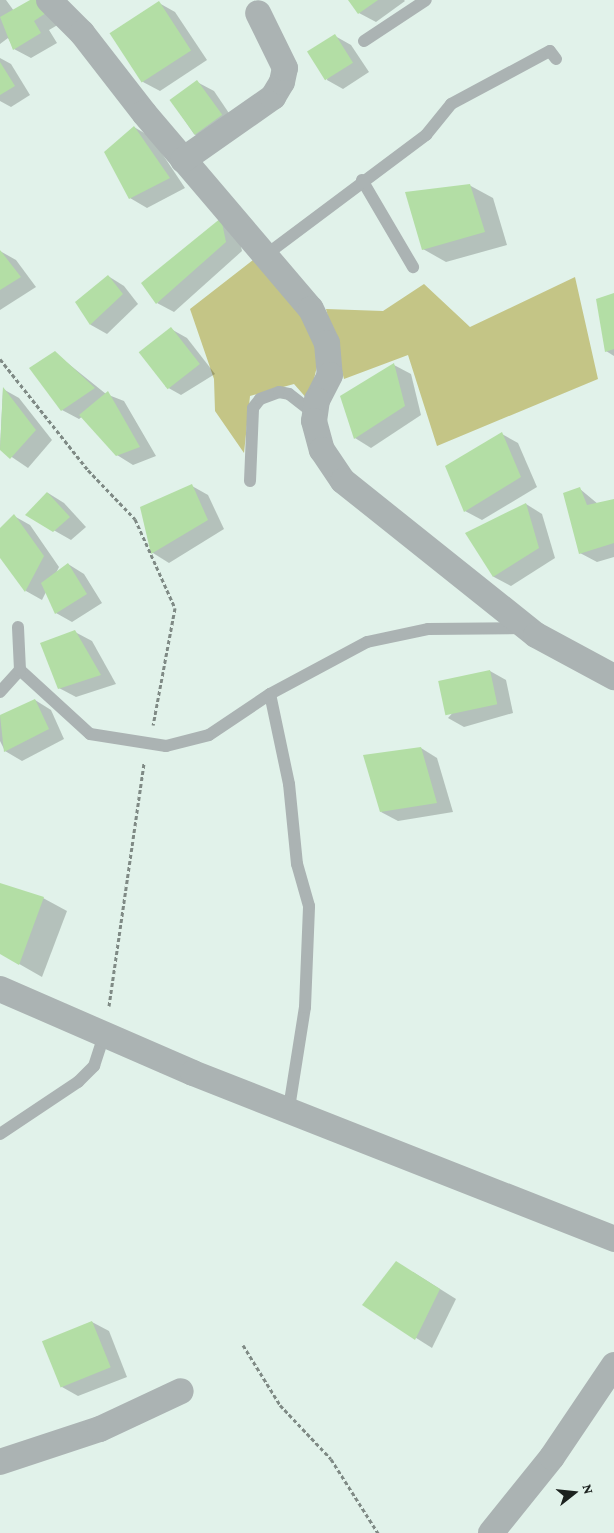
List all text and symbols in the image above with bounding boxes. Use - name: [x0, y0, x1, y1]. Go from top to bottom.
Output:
- north arrow: [549, 1468, 599, 1518]
- text: N: [579, 1482, 597, 1496]

